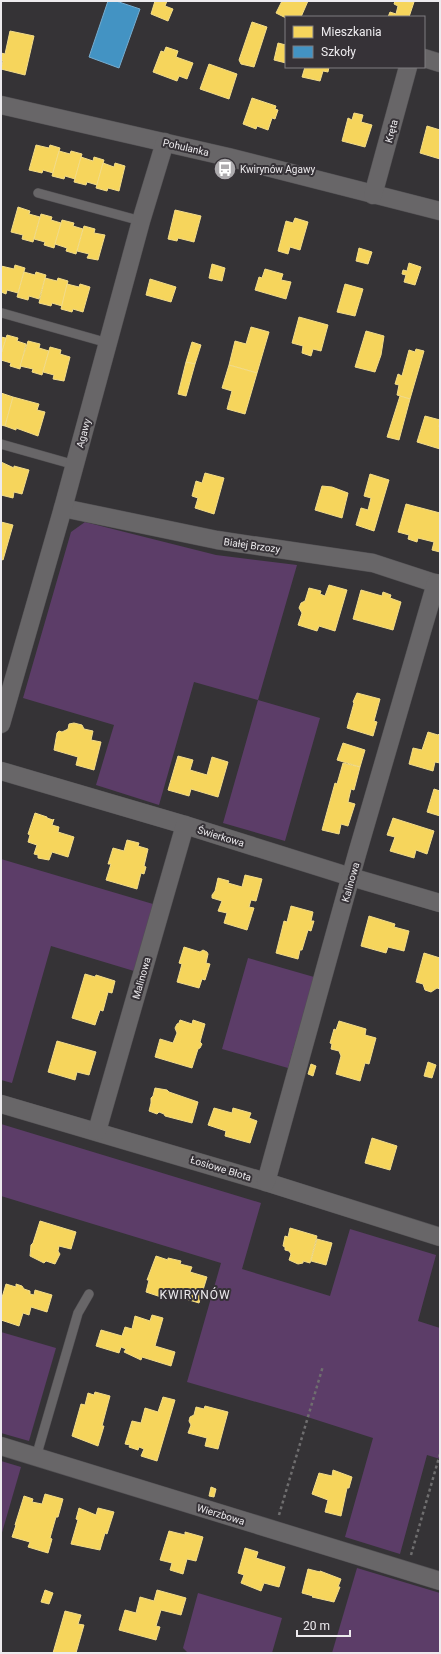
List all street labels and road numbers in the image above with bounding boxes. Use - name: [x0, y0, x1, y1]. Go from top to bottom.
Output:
- street label: Kręta: [383, 118, 400, 144]
- street label: Pohulanka: [162, 137, 210, 158]
- street label: Agawy: [74, 417, 93, 449]
- street label: Białej Brzozy: [223, 536, 281, 555]
- street label: Świerkowa: [196, 823, 246, 849]
- street label: Kalinowa: [340, 861, 361, 903]
- street label: Malinowa: [130, 956, 153, 1000]
- street label: Łosiowe Błota: [189, 1154, 253, 1183]
- street label: Wierzbowa: [196, 1502, 246, 1527]

